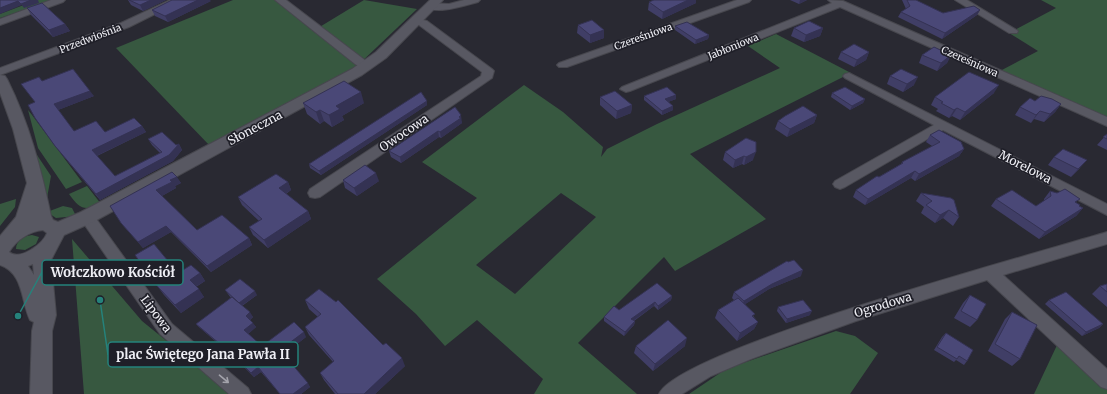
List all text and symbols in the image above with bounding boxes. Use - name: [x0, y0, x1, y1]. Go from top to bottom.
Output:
- street label: Przedwiośnia: [57, 20, 124, 56]
- street label: Czereśniowa: [612, 20, 675, 53]
- street label: Jabłoniowa: [705, 30, 761, 63]
- street label: Czereśniowa: [939, 43, 1001, 80]
- street label: Słoneczna: [225, 107, 285, 148]
- street label: Owocowa: [376, 110, 432, 154]
- street label: Morelowa: [996, 147, 1055, 186]
- callout: Wołczkowo Kościół: [42, 260, 183, 285]
- text: Wołczkowo Kościół: [50, 264, 175, 281]
- street label: Ogrodowa: [852, 289, 914, 320]
- street label: Lipowa: [138, 292, 175, 336]
- callout: plac Świętego Jana Pawła II: [108, 342, 298, 367]
- text: plac Świętego Jana Pawła II: [116, 345, 290, 363]
- one-way arrow: [219, 375, 230, 384]

